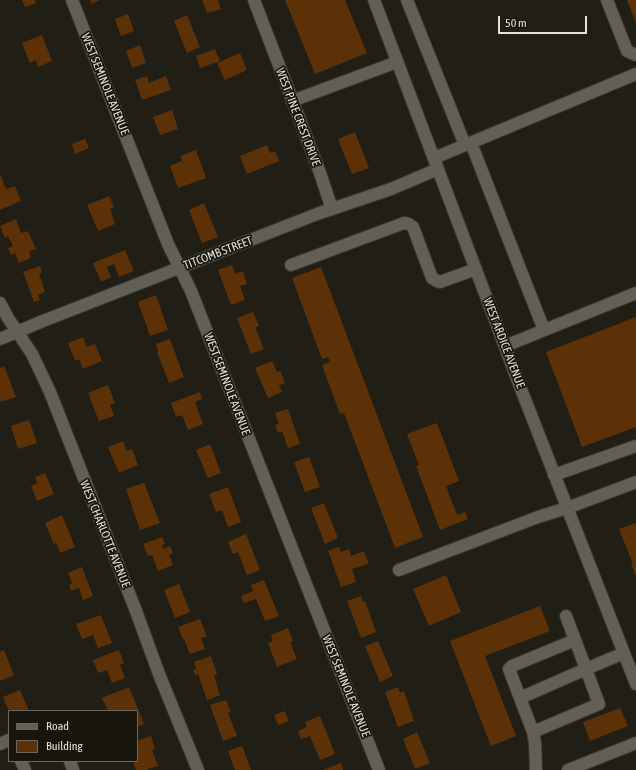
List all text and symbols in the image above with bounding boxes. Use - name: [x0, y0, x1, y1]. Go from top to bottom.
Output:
- scale bar: [500, 8, 589, 34]
- text: 50 m: [505, 16, 527, 30]
- street label: WEST SEMINOLE AVENUE: [78, 31, 132, 137]
- street label: WEST PINE CREST DRIVE: [273, 66, 323, 168]
- street label: TITCOMB STREET: [181, 233, 255, 273]
- street label: WEST ARDICE AVENUE: [480, 296, 528, 390]
- street label: WEST SEMINOLE AVENUE: [201, 331, 253, 437]
- street label: WEST CHARLOTTE AVENUE: [77, 478, 133, 590]
- street label: WEST SEMINOLE AVENUE: [319, 633, 373, 739]
- legend: [8, 710, 138, 762]
- text: Road: [46, 719, 69, 733]
- text: Building: [46, 739, 83, 753]

